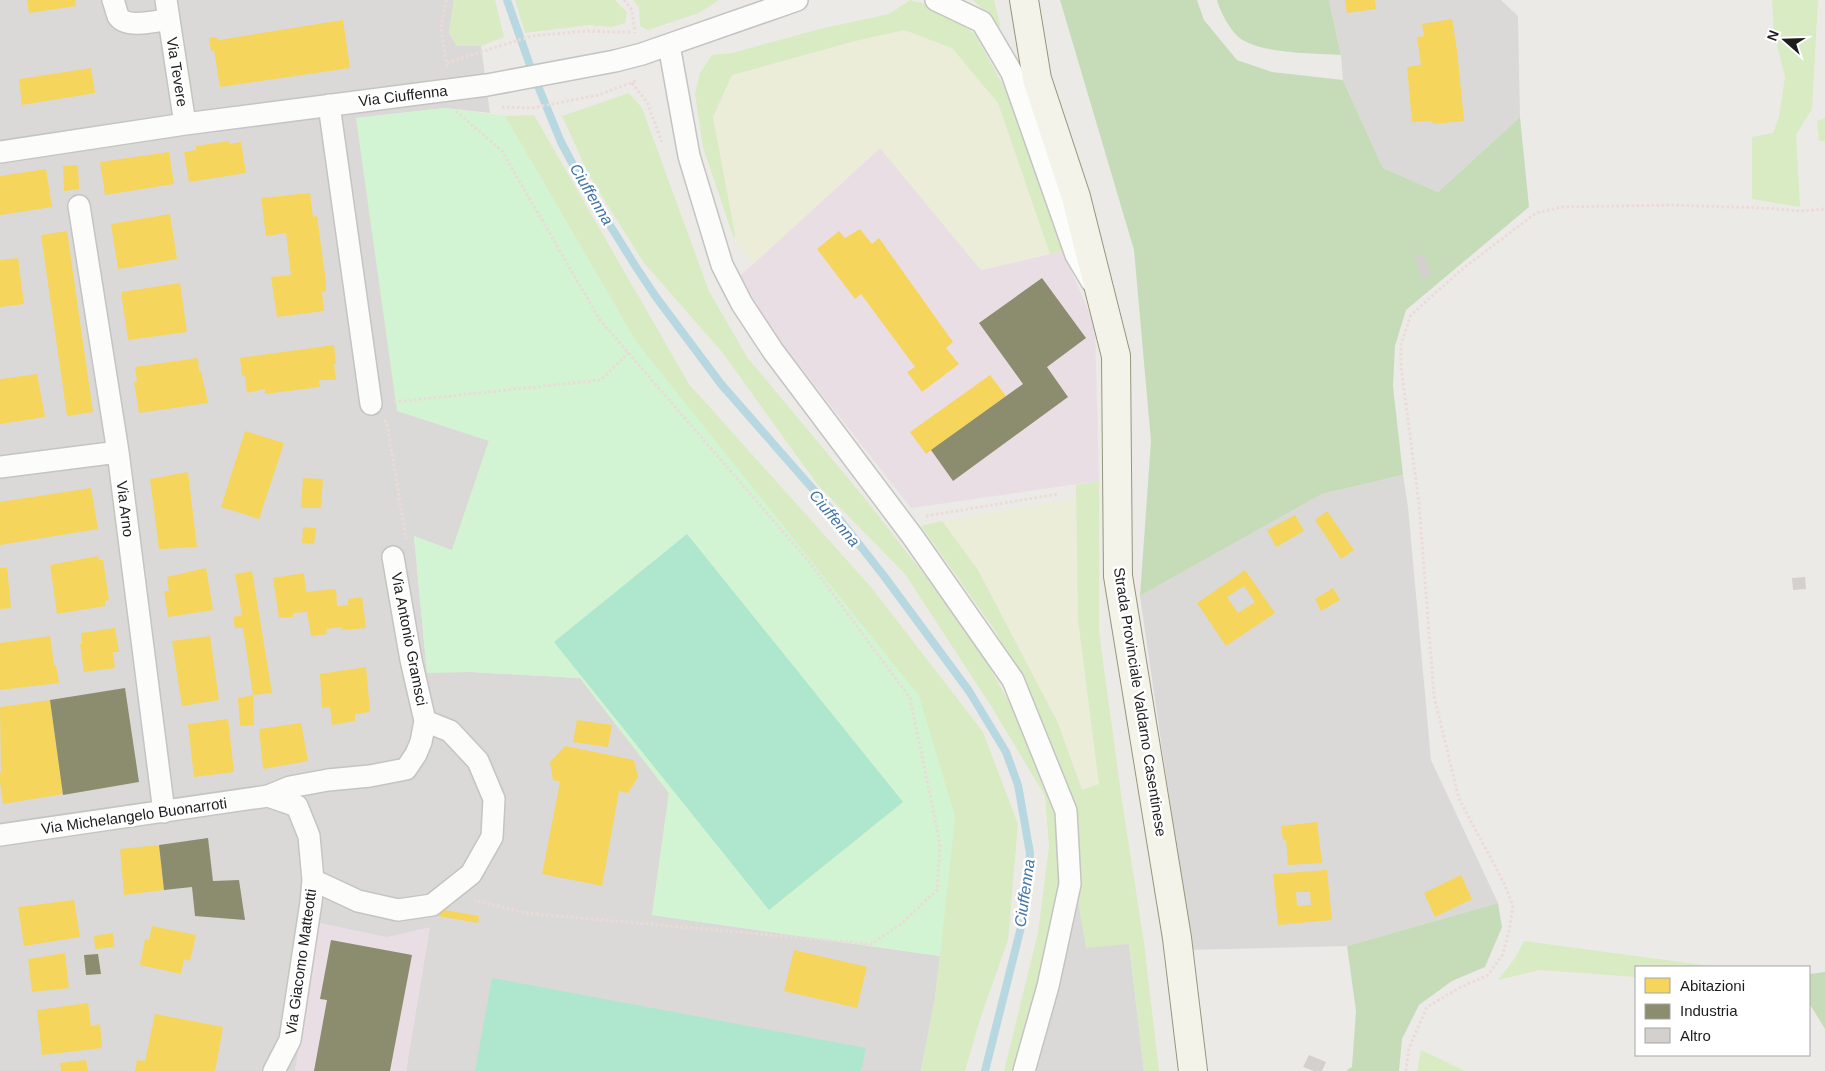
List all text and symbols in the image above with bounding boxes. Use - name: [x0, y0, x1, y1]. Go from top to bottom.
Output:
- north arrow: [1760, 15, 1810, 65]
- text: N: [1764, 28, 1782, 43]
- street label: Via Tevere: [164, 36, 191, 108]
- street label: Via Ciuffenna: [357, 82, 449, 109]
- water label: Ciuffenna: [567, 161, 617, 228]
- street label: Via Arno: [114, 480, 137, 538]
- water label: Ciuffenna: [806, 487, 863, 550]
- street label: Strada Provinciale Valdarno Casentinese: [1111, 566, 1170, 838]
- street label: Via Antonio Gramsci: [388, 571, 431, 707]
- street label: Via Michelangelo Buonarroti: [40, 794, 228, 837]
- water label: Ciuffenna: [1011, 858, 1038, 928]
- street label: Via Giacomo Matteotti: [282, 888, 319, 1036]
- legend: [1635, 966, 1810, 1056]
- text: Abitazioni: [1680, 977, 1745, 994]
- text: Industria: [1680, 1002, 1738, 1019]
- text: Altro: [1680, 1027, 1711, 1044]

